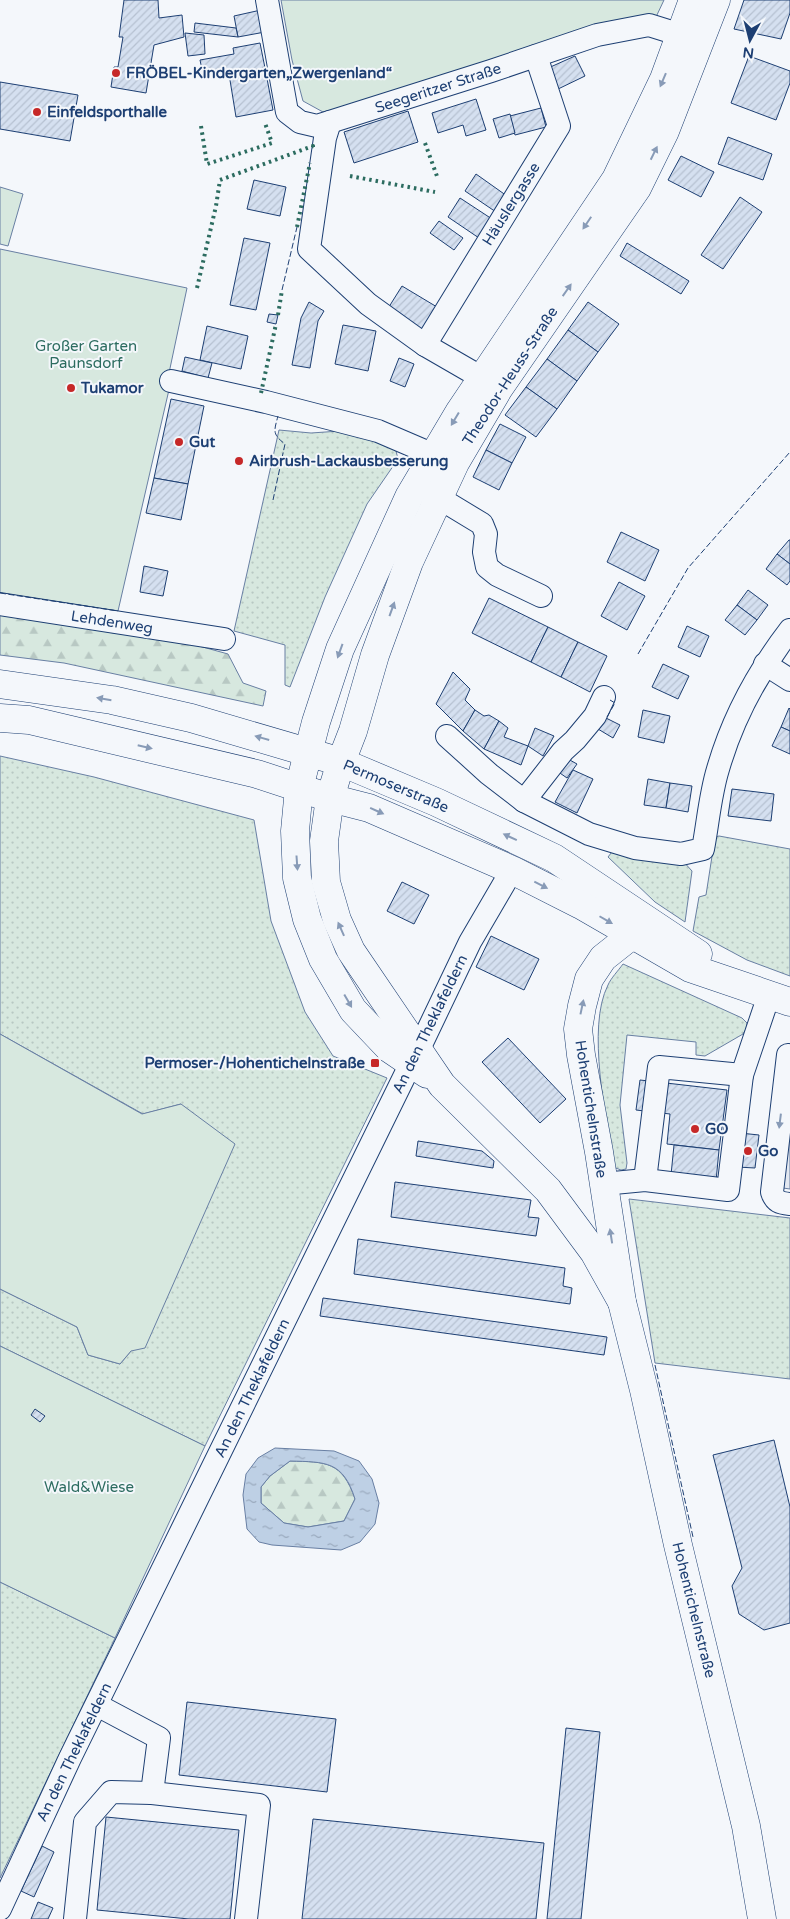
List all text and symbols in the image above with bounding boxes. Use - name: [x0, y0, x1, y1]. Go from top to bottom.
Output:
- north arrow: [725, 15, 775, 65]
- text: N: [742, 43, 755, 62]
- street label: Seegeritzer Straße: [373, 59, 503, 117]
- place label: FRÖBEL-Kindergarten„Zwergenland“: [126, 64, 392, 83]
- marker: FRÖBEL-Kindergarten„Zwergenland“: [110, 67, 122, 79]
- one-way arrow: [659, 73, 667, 87]
- place label: Einfeldsporthalle: [47, 103, 168, 122]
- marker: Einfeldsporthalle: [31, 106, 43, 118]
- one-way arrow: [650, 146, 658, 160]
- street label: Häuslergasse: [478, 159, 544, 249]
- one-way arrow: [582, 216, 592, 230]
- one-way arrow: [562, 283, 571, 297]
- street label: Theodor-Heuss-Straße: [458, 303, 562, 449]
- park label: Großer Garten Paunsdorf: [35, 337, 137, 372]
- place label: Tukamor: [80, 379, 144, 397]
- marker: Tukamor: [65, 382, 77, 394]
- one-way arrow: [451, 412, 460, 425]
- place label: Gut: [189, 433, 215, 451]
- marker: Gut: [173, 436, 185, 448]
- place label: Airbrush-Lackausbesserung: [249, 452, 449, 471]
- marker: Airbrush-Lackausbesserung: [233, 455, 245, 467]
- one-way arrow: [389, 602, 396, 617]
- street label: Lehdenweg: [70, 607, 154, 637]
- one-way arrow: [336, 644, 344, 659]
- one-way arrow: [96, 695, 112, 703]
- one-way arrow: [255, 734, 270, 742]
- one-way arrow: [137, 743, 152, 751]
- street label: Permoserstraße: [340, 756, 452, 816]
- one-way arrow: [370, 808, 384, 816]
- one-way arrow: [503, 833, 517, 841]
- one-way arrow: [293, 856, 301, 872]
- one-way arrow: [534, 881, 548, 889]
- one-way arrow: [600, 915, 613, 924]
- one-way arrow: [336, 922, 344, 936]
- street label: An den Theklafeldern: [389, 952, 471, 1096]
- one-way arrow: [343, 995, 352, 1008]
- one-way arrow: [578, 1000, 586, 1015]
- street label: Hohentichelnstraße: [571, 1039, 611, 1179]
- place label: Permoser-/Hohentichelnstraße: [144, 1054, 366, 1072]
- marker: Permoser-/Hohentichelnstraße: [369, 1057, 381, 1069]
- one-way arrow: [776, 1113, 784, 1129]
- place label: GO: [705, 1120, 729, 1138]
- marker: GO: [689, 1123, 701, 1135]
- place label: Go: [758, 1142, 778, 1160]
- marker: Go: [742, 1145, 754, 1157]
- one-way arrow: [607, 1228, 615, 1244]
- street label: An den Theklafeldern: [211, 1316, 293, 1460]
- park label: Wald&Wiese: [44, 1478, 134, 1496]
- street label: Hohentichelnstraße: [668, 1540, 720, 1680]
- street label: An den Theklafeldern: [33, 1680, 115, 1824]

